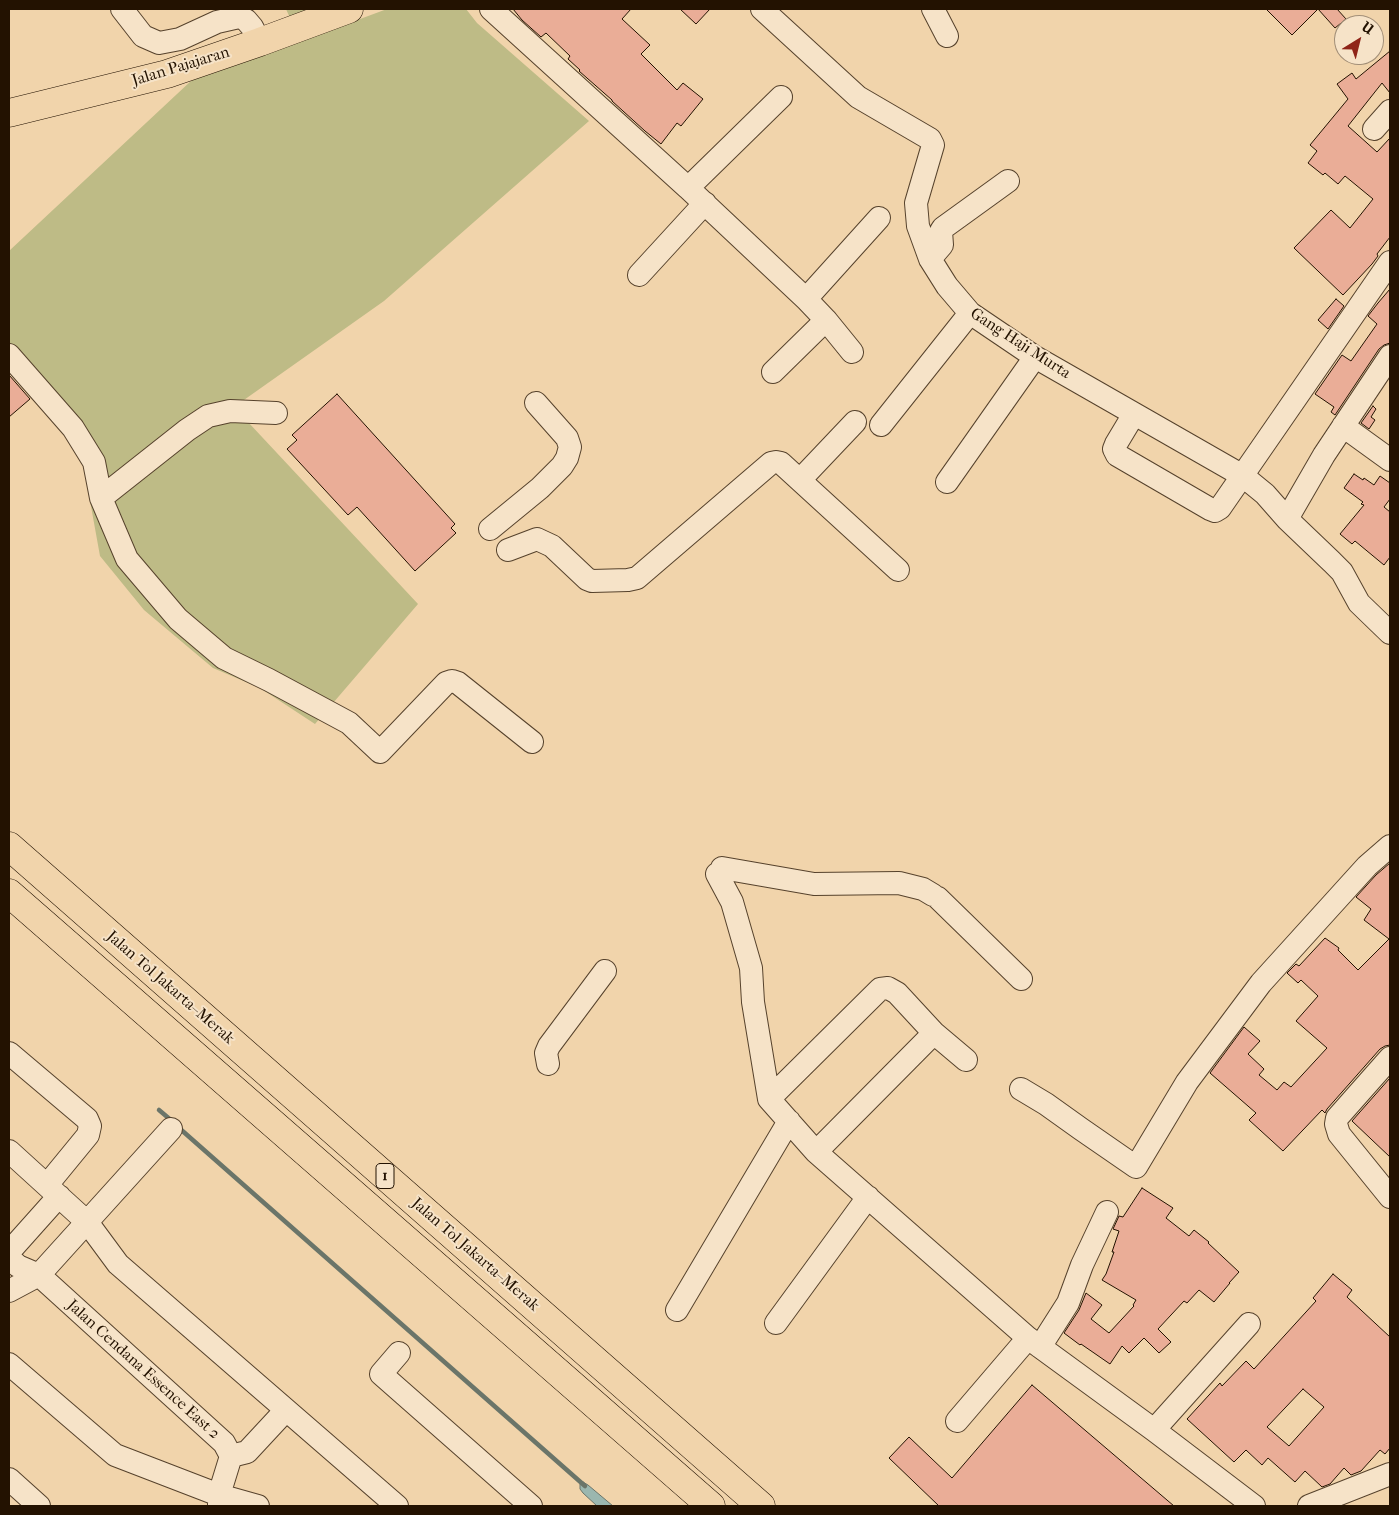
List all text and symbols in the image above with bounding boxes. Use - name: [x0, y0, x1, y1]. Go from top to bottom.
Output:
- north arrow: [1334, 15, 1384, 65]
- text: U: [1358, 18, 1377, 38]
- street label: Jalan Pajajaran: [130, 43, 232, 91]
- street label: Gang Haji Murta: [966, 304, 1074, 384]
- street label: Jalan Tol Jakarta–Merak: [102, 927, 238, 1049]
- road number: 1: [376, 1164, 394, 1188]
- street label: Jalan Tol Jakarta–Merak: [407, 1194, 543, 1316]
- street label: Jalan Cendana Essence East 2: [63, 1296, 223, 1444]

